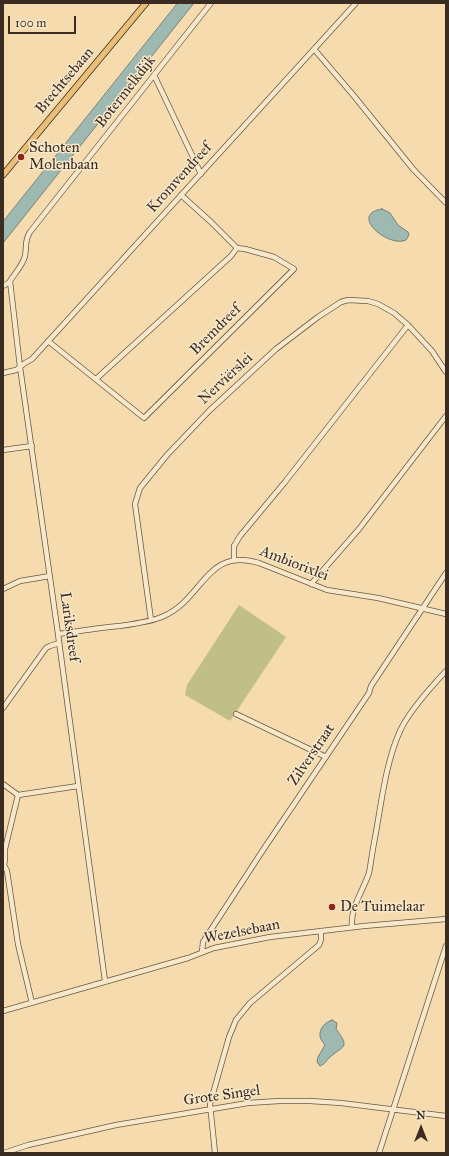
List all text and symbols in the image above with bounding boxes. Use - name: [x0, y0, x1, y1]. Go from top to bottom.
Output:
- scale bar: [10, 8, 78, 34]
- text: 100 m: [15, 16, 46, 30]
- street label: Brechtsebaan: [32, 44, 98, 118]
- street label: Botermelkdijk: [92, 52, 160, 132]
- place label: Schoten Molenbaan: [29, 139, 98, 174]
- street label: Kromvendreef: [144, 139, 216, 217]
- marker: Schoten Molenbaan: [16, 152, 26, 162]
- street label: Bremdreef: [187, 301, 245, 359]
- street label: Nerviërslei: [195, 349, 257, 409]
- street label: Ambiorixlei: [257, 543, 331, 585]
- street label: Lariksdreef: [55, 591, 83, 663]
- street label: Zilverstraat: [285, 721, 339, 789]
- place label: De Tuimelaar: [340, 898, 425, 916]
- marker: De Tuimelaar: [327, 902, 337, 912]
- street label: Wezelsebaan: [203, 916, 281, 948]
- street label: Grote Singel: [183, 1082, 261, 1110]
- north arrow: [401, 1108, 441, 1148]
- text: N: [416, 1109, 426, 1122]

